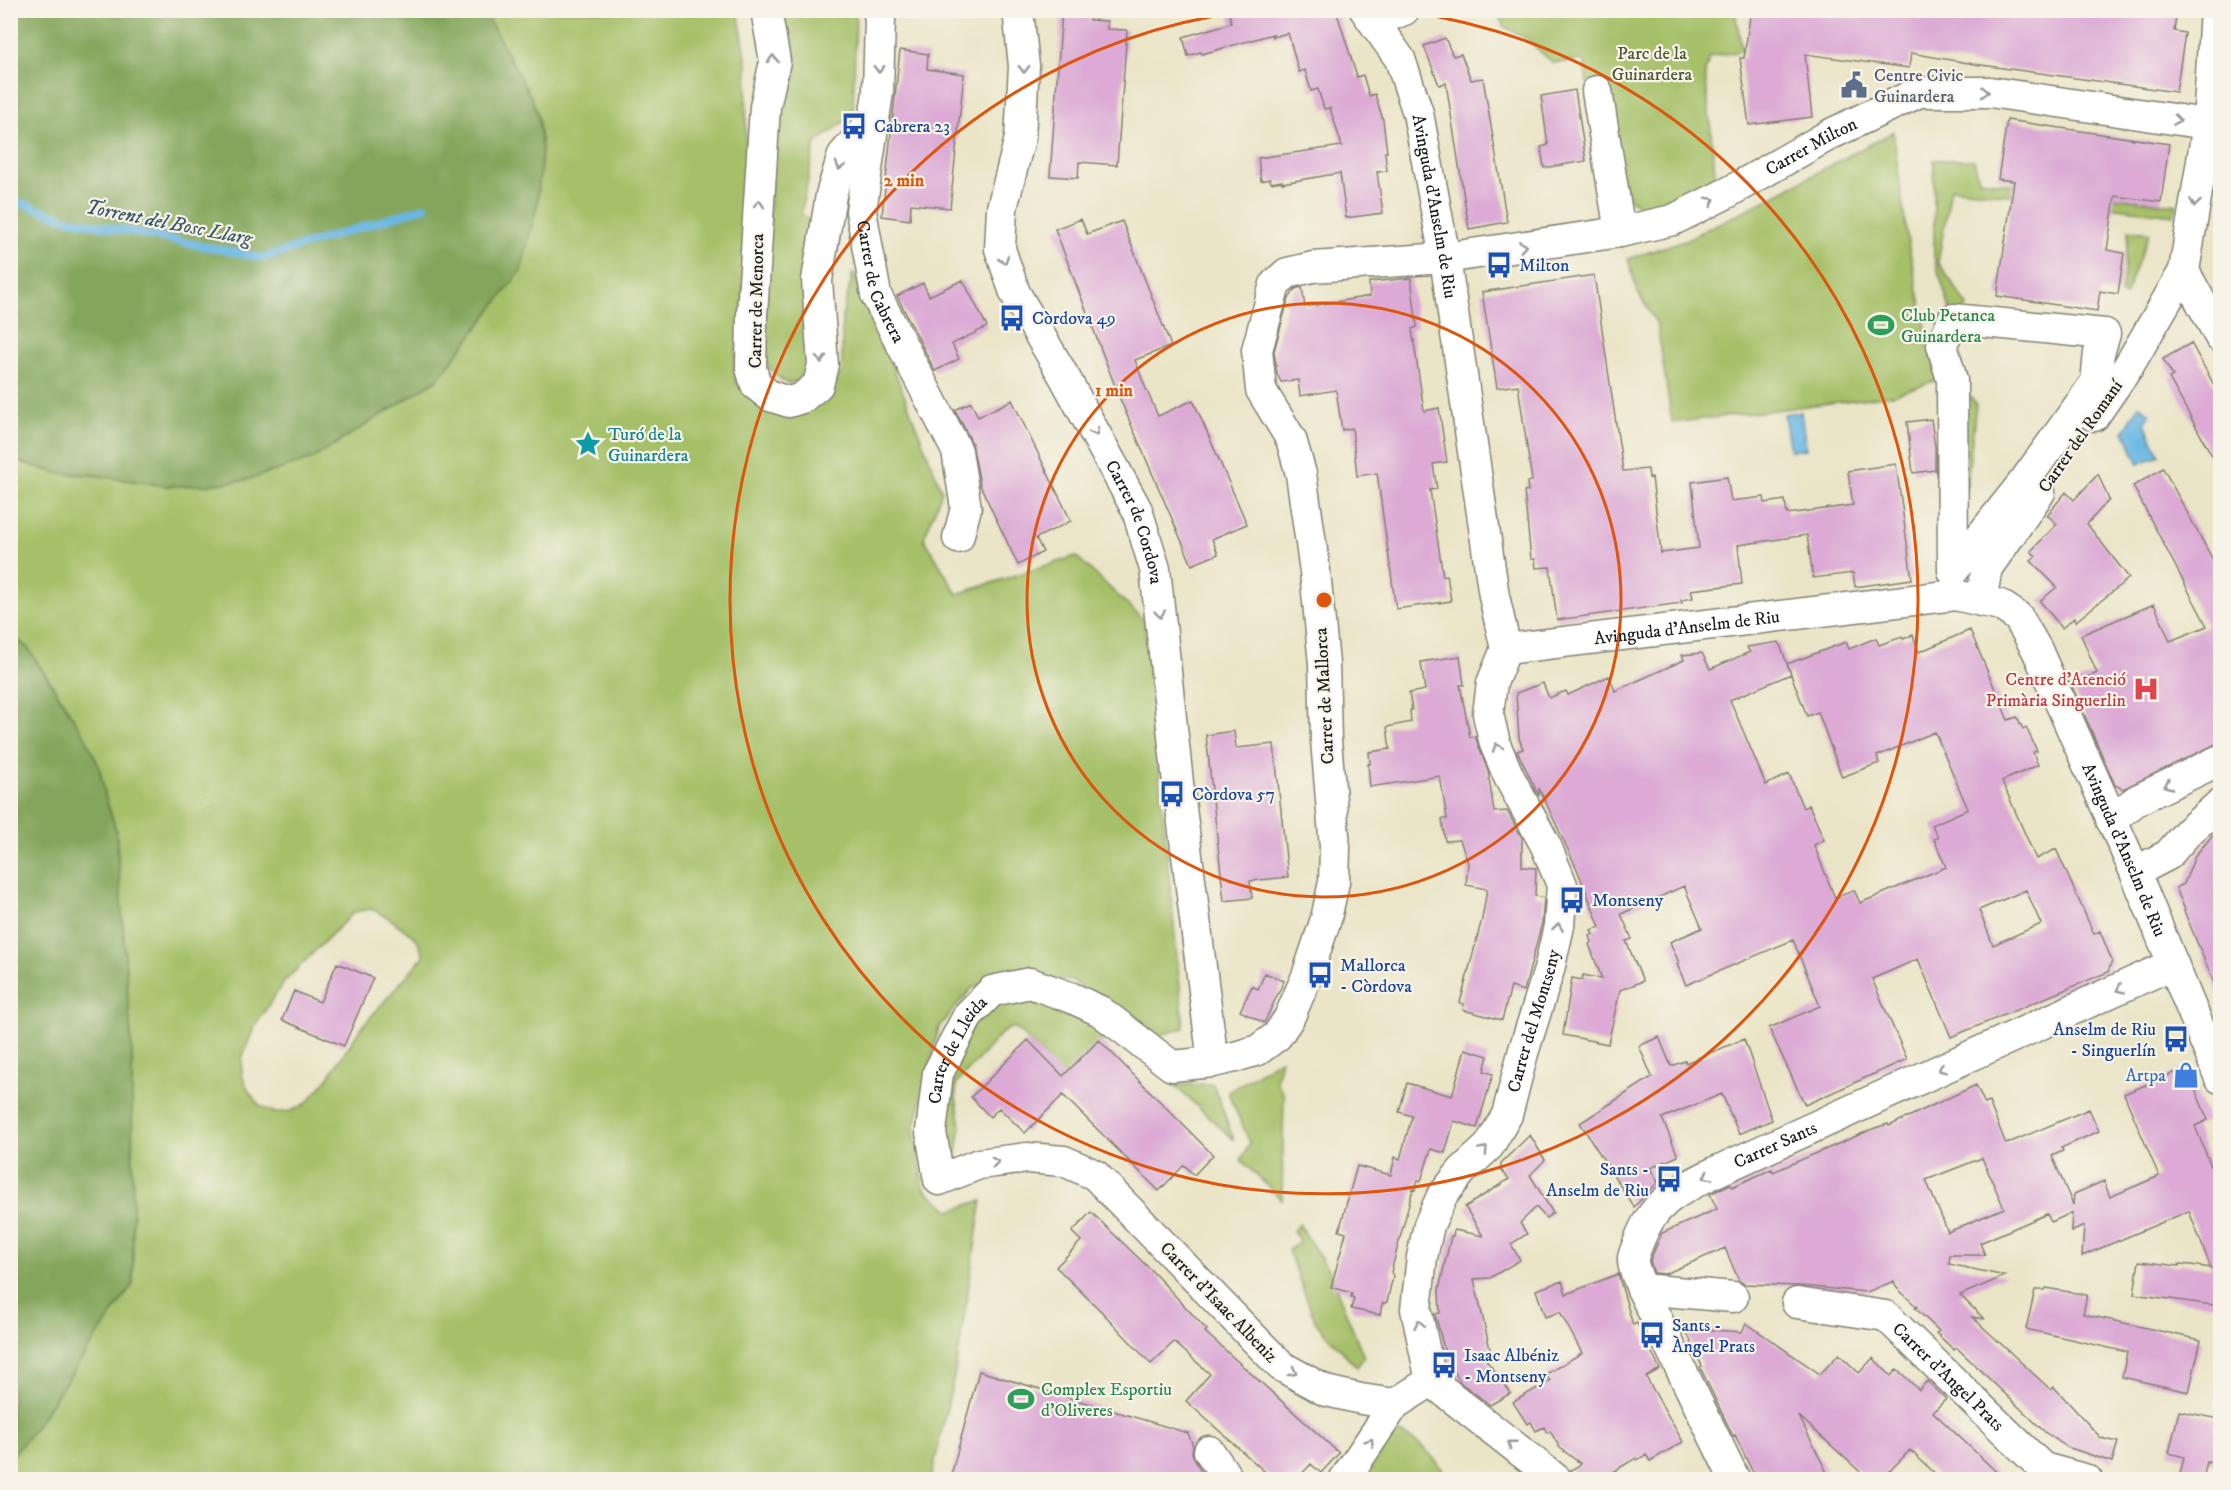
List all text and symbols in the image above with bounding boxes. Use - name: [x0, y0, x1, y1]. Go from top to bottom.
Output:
- park label: Parc de la Guinardera: [1612, 43, 1693, 86]
- one-way arrow: [767, 54, 779, 63]
- one-way arrow: [1018, 64, 1030, 73]
- one-way arrow: [873, 65, 885, 74]
- place label: Centre Civic Guinardera: [1874, 65, 1964, 108]
- public building icon: Centre Civic Guinardera: [1839, 70, 1869, 100]
- one-way arrow: [1980, 86, 1989, 99]
- bus stop icon: Cabrera 23: [839, 111, 869, 141]
- street label: Avinguda d'Anselm de Riu: [1406, 113, 1461, 300]
- street label: Carrer Milton: [1762, 113, 1861, 181]
- one-way arrow: [2173, 114, 2182, 126]
- place label: Cabrera 23: [874, 116, 950, 138]
- one-way arrow: [835, 160, 847, 171]
- text: 2 min: [884, 170, 925, 192]
- water label: Torrent del Bosc Llarg: [84, 195, 256, 252]
- one-way arrow: [1705, 196, 1716, 208]
- one-way arrow: [2189, 198, 2201, 207]
- one-way arrow: [752, 200, 765, 209]
- street label: Carrer de Cabrera: [851, 219, 909, 347]
- street label: Carrer de Menorca: [745, 233, 769, 369]
- one-way arrow: [1519, 240, 1528, 253]
- bus stop icon: Milton: [1484, 250, 1514, 280]
- one-way arrow: [996, 254, 1009, 265]
- place label: Milton: [1519, 255, 1570, 277]
- bus stop icon: Còrdova 49: [997, 303, 1027, 333]
- place label: Club Petanca Guinardera: [1901, 305, 1995, 348]
- place label: Còrdova 49: [1032, 308, 1116, 330]
- sports icon: Club Petanca Guinardera: [1866, 310, 1896, 340]
- one-way arrow: [815, 354, 828, 363]
- street label: Carrer del Romaní: [2034, 375, 2129, 497]
- text: 1 min: [1095, 380, 1134, 402]
- place label: Turó de la Guinardera: [608, 424, 689, 467]
- one-way arrow: [1088, 426, 1099, 437]
- place icon: Turó de la Guinardera: [573, 429, 603, 459]
- street label: Carrer de Cordova: [1100, 457, 1167, 586]
- centre of rings: [1314, 590, 1334, 610]
- street label: Avinguda d'Anselm de Riu: [1593, 606, 1781, 650]
- one-way arrow: [1153, 609, 1166, 618]
- street label: Carrer de Mallorca: [1310, 627, 1340, 765]
- place label: Centre d'Atenció Primària Singuerlin: [1986, 669, 2127, 712]
- hospital icon: Centre d'Atenció Primària Singuerlin: [2131, 674, 2161, 704]
- one-way arrow: [1492, 742, 1505, 753]
- street label: Avinguda d'Anselm de Riu: [2076, 760, 2171, 940]
- one-way arrow: [2163, 778, 2174, 790]
- bus stop icon: Còrdova 57: [1157, 779, 1187, 809]
- place label: Còrdova 57: [1192, 784, 1275, 806]
- bus stop icon: Montseny: [1557, 885, 1587, 915]
- place label: Montseny: [1592, 890, 1664, 912]
- one-way arrow: [1552, 922, 1564, 932]
- street label: Carrer del Montseny: [1503, 947, 1565, 1095]
- place label: Mallorca - Còrdova: [1340, 955, 1412, 998]
- bus stop icon: Mallorca - Còrdova: [1305, 960, 1335, 990]
- one-way arrow: [2115, 981, 2126, 993]
- street label: Carrer de Lleida: [924, 992, 993, 1105]
- place label: Anselm de Riu - Singuerlín: [2053, 1019, 2157, 1062]
- bus stop icon: Anselm de Riu - Singuerlín: [2161, 1024, 2191, 1054]
- shop icon: Artpa: [2171, 1060, 2201, 1090]
- one-way arrow: [1937, 1062, 1948, 1074]
- place label: Artpa: [2125, 1065, 2166, 1087]
- street label: Carrer Sants: [1730, 1117, 1821, 1174]
- one-way arrow: [1477, 1146, 1488, 1157]
- one-way arrow: [990, 1157, 999, 1169]
- place label: Sants - Anselm de Riu: [1546, 1159, 1649, 1202]
- bus stop icon: Sants - Anselm de Riu: [1654, 1164, 1684, 1194]
- one-way arrow: [1703, 1169, 1714, 1180]
- street label: Carrer d'Isaac Albeniz: [1155, 1238, 1282, 1368]
- place label: Sants - Àngel Prats: [1672, 1315, 1755, 1358]
- street label: Carrer d'Angel Prats: [1887, 1318, 2008, 1436]
- one-way arrow: [1413, 1319, 1426, 1329]
- bus stop icon: Sants - Àngel Prats: [1637, 1320, 1667, 1350]
- place label: Isaac Albéniz - Montseny: [1464, 1345, 1559, 1388]
- bus stop icon: Isaac Albéniz - Montseny: [1429, 1350, 1459, 1380]
- one-way arrow: [1287, 1365, 1297, 1376]
- place label: Complex Esportiu d'Oliveres: [1041, 1379, 1172, 1422]
- sports icon: Complex Esportiu d'Oliveres: [1006, 1384, 1036, 1414]
- one-way arrow: [1363, 1437, 1374, 1448]
- one-way arrow: [1506, 1440, 1517, 1451]

